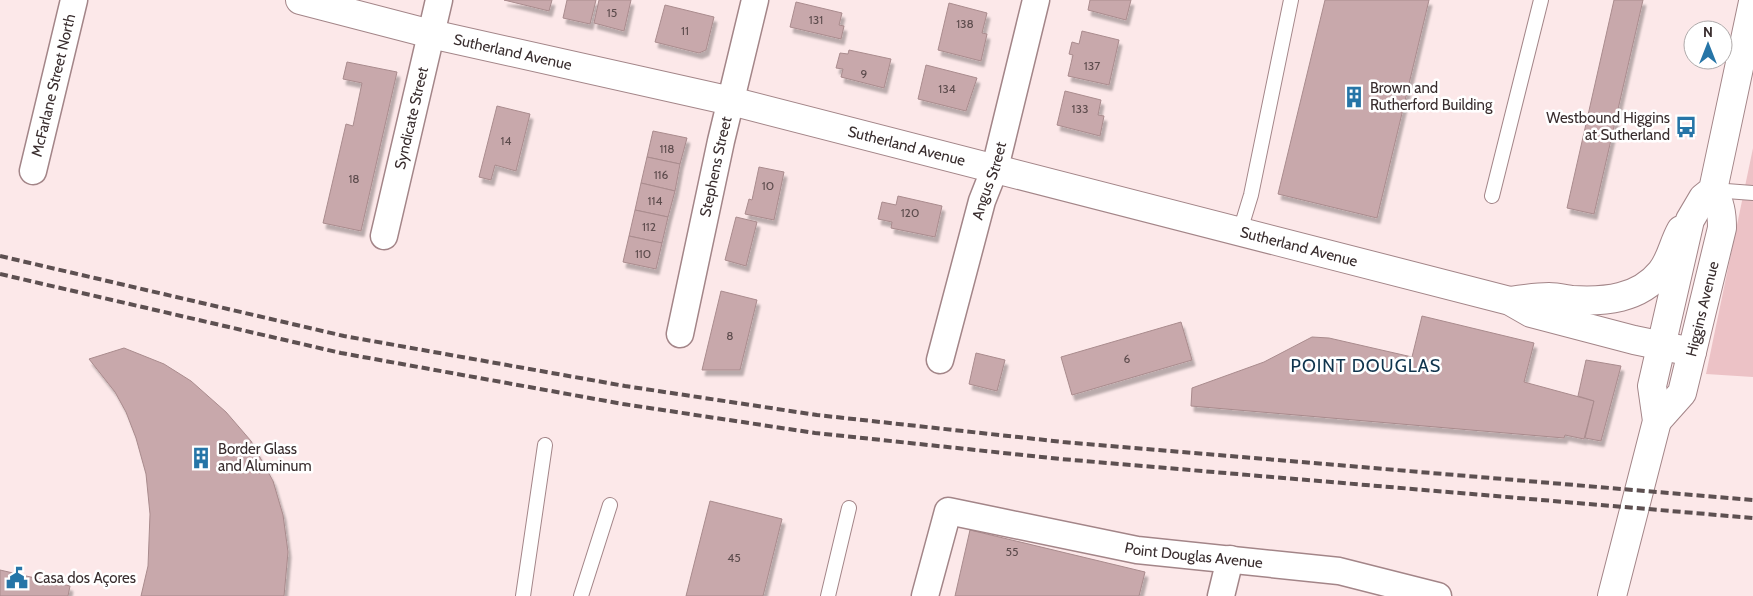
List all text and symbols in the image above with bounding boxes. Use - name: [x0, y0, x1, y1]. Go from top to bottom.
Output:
- house number: 15: [607, 5, 617, 20]
- street label: McFarlane Street North: [28, 12, 79, 159]
- house number: 131: [809, 12, 823, 27]
- house number: 138: [956, 16, 974, 31]
- north arrow: [1683, 20, 1733, 70]
- house number: 11: [681, 23, 689, 38]
- text: N: [1703, 23, 1713, 41]
- street label: Sutherland Avenue: [452, 30, 574, 74]
- house number: 137: [1084, 58, 1100, 73]
- street label: Syndicate Street: [391, 65, 432, 171]
- house number: 9: [861, 66, 868, 81]
- place label: Brown and Rutherford Building: [1370, 79, 1493, 114]
- house number: 134: [938, 81, 956, 96]
- building icon: Brown and Rutherford Building: [1341, 84, 1367, 110]
- house number: 133: [1072, 101, 1088, 116]
- place label: Westbound Higgins at Sutherland: [1546, 109, 1670, 144]
- bus stop icon: Westbound Higgins at Sutherland: [1673, 114, 1699, 140]
- street label: Stephens Street: [696, 115, 736, 218]
- street label: Sutherland Avenue: [846, 122, 968, 170]
- house number: 14: [501, 133, 511, 148]
- street label: Angus Street: [968, 140, 1010, 222]
- house number: 118: [659, 141, 675, 156]
- house number: 116: [654, 167, 669, 182]
- house number: 18: [348, 171, 360, 186]
- house number: 10: [762, 178, 774, 193]
- house number: 114: [648, 193, 662, 208]
- house number: 120: [901, 205, 919, 220]
- house number: 112: [642, 219, 656, 234]
- street label: Sutherland Avenue: [1238, 223, 1360, 271]
- house number: 110: [635, 246, 651, 261]
- street label: Higgins Avenue: [1682, 259, 1723, 359]
- house number: 8: [726, 328, 734, 343]
- house number: 6: [1124, 351, 1131, 366]
- district label: POINT DOUGLAS: [1291, 355, 1441, 377]
- place label: Border Glass and Aluminum: [218, 440, 312, 475]
- building icon: Border Glass and Aluminum: [188, 445, 214, 471]
- street label: Point Douglas Avenue: [1123, 539, 1264, 572]
- house number: 55: [1006, 544, 1018, 559]
- house number: 45: [727, 550, 741, 565]
- public building icon: Casa dos Açores: [4, 565, 30, 591]
- place label: Casa dos Açores: [34, 569, 136, 587]

